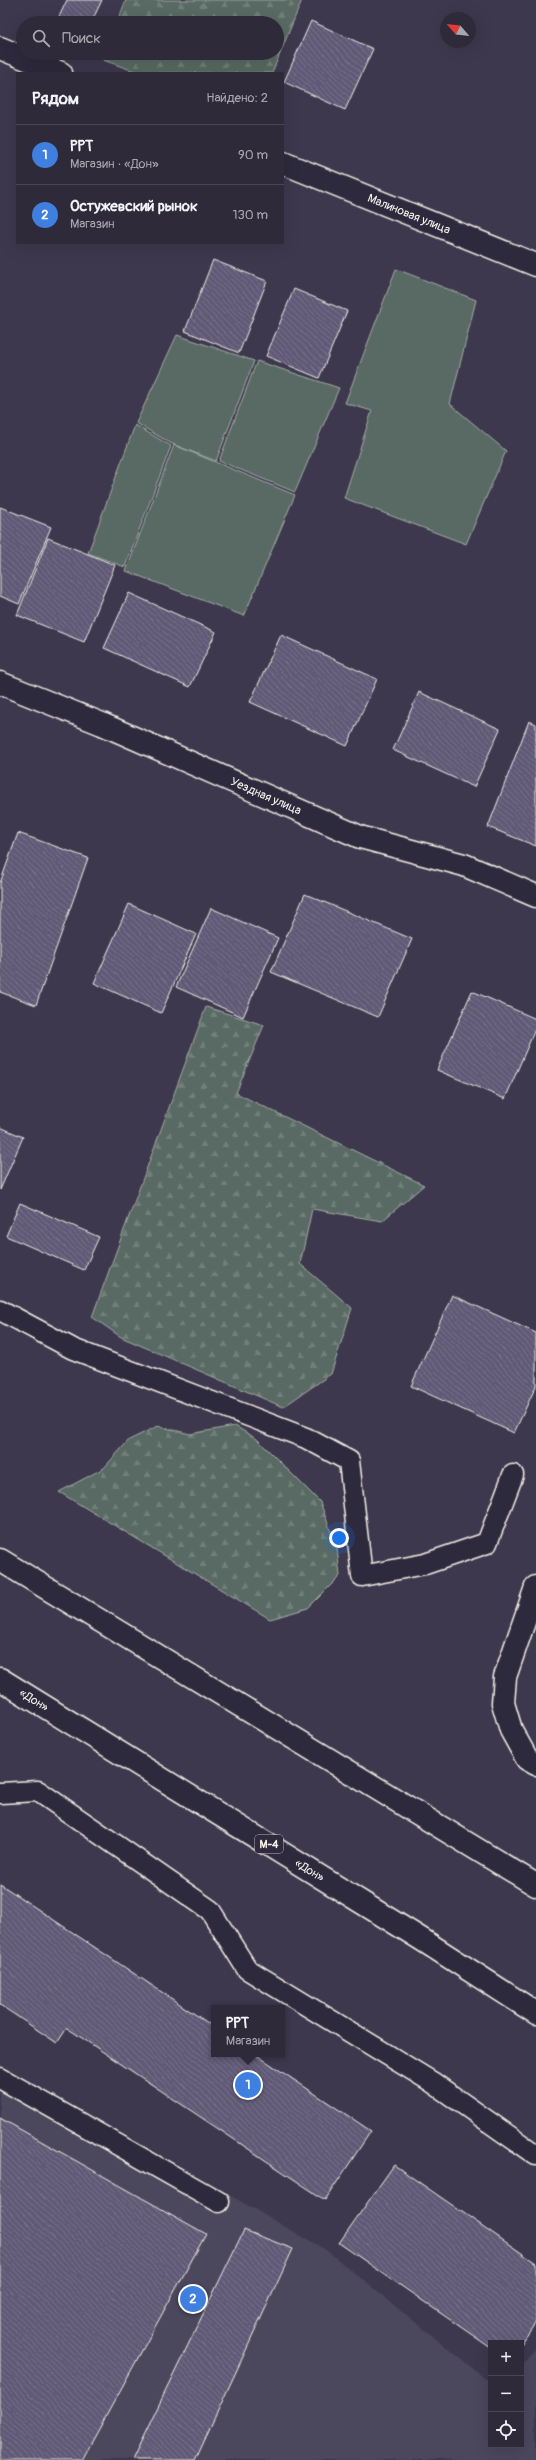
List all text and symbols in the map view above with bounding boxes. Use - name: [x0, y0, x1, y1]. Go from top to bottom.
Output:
- north arrow: [440, 12, 476, 48]
- search box: [16, 16, 284, 60]
- icon: search: [30, 27, 52, 49]
- text: Поиск: [62, 29, 101, 48]
- text: Рядом: [32, 88, 79, 109]
- text: Найдено: 2: [206, 90, 268, 106]
- text: РРТ: [70, 137, 93, 156]
- text: 1: [42, 147, 48, 163]
- text: 90 m: [238, 147, 268, 163]
- text: Магазин · «Дон»: [70, 156, 159, 172]
- street label: Малиновая улица: [366, 190, 453, 237]
- text: Остужевский рынок: [70, 197, 198, 216]
- text: 2: [41, 207, 49, 223]
- text: 130 m: [232, 207, 268, 223]
- text: Магазин: [70, 216, 114, 232]
- street label: Уездная улица: [228, 774, 304, 818]
- your location: [329, 1528, 349, 1548]
- street label: «Дон»: [17, 1685, 51, 1715]
- road number: М-4: [255, 1835, 283, 1853]
- street label: «Дон»: [292, 1856, 327, 1885]
- popup: [211, 2005, 285, 2057]
- text: РРТ: [226, 2014, 249, 2033]
- text: Магазин: [226, 2033, 270, 2049]
- pin: 1: [235, 2070, 261, 2100]
- pin: 2: [180, 2284, 206, 2314]
- map controls: [488, 2340, 524, 2448]
- button: +: [488, 2340, 524, 2376]
- button: −: [488, 2376, 524, 2412]
- button: locate: [488, 2412, 524, 2448]

